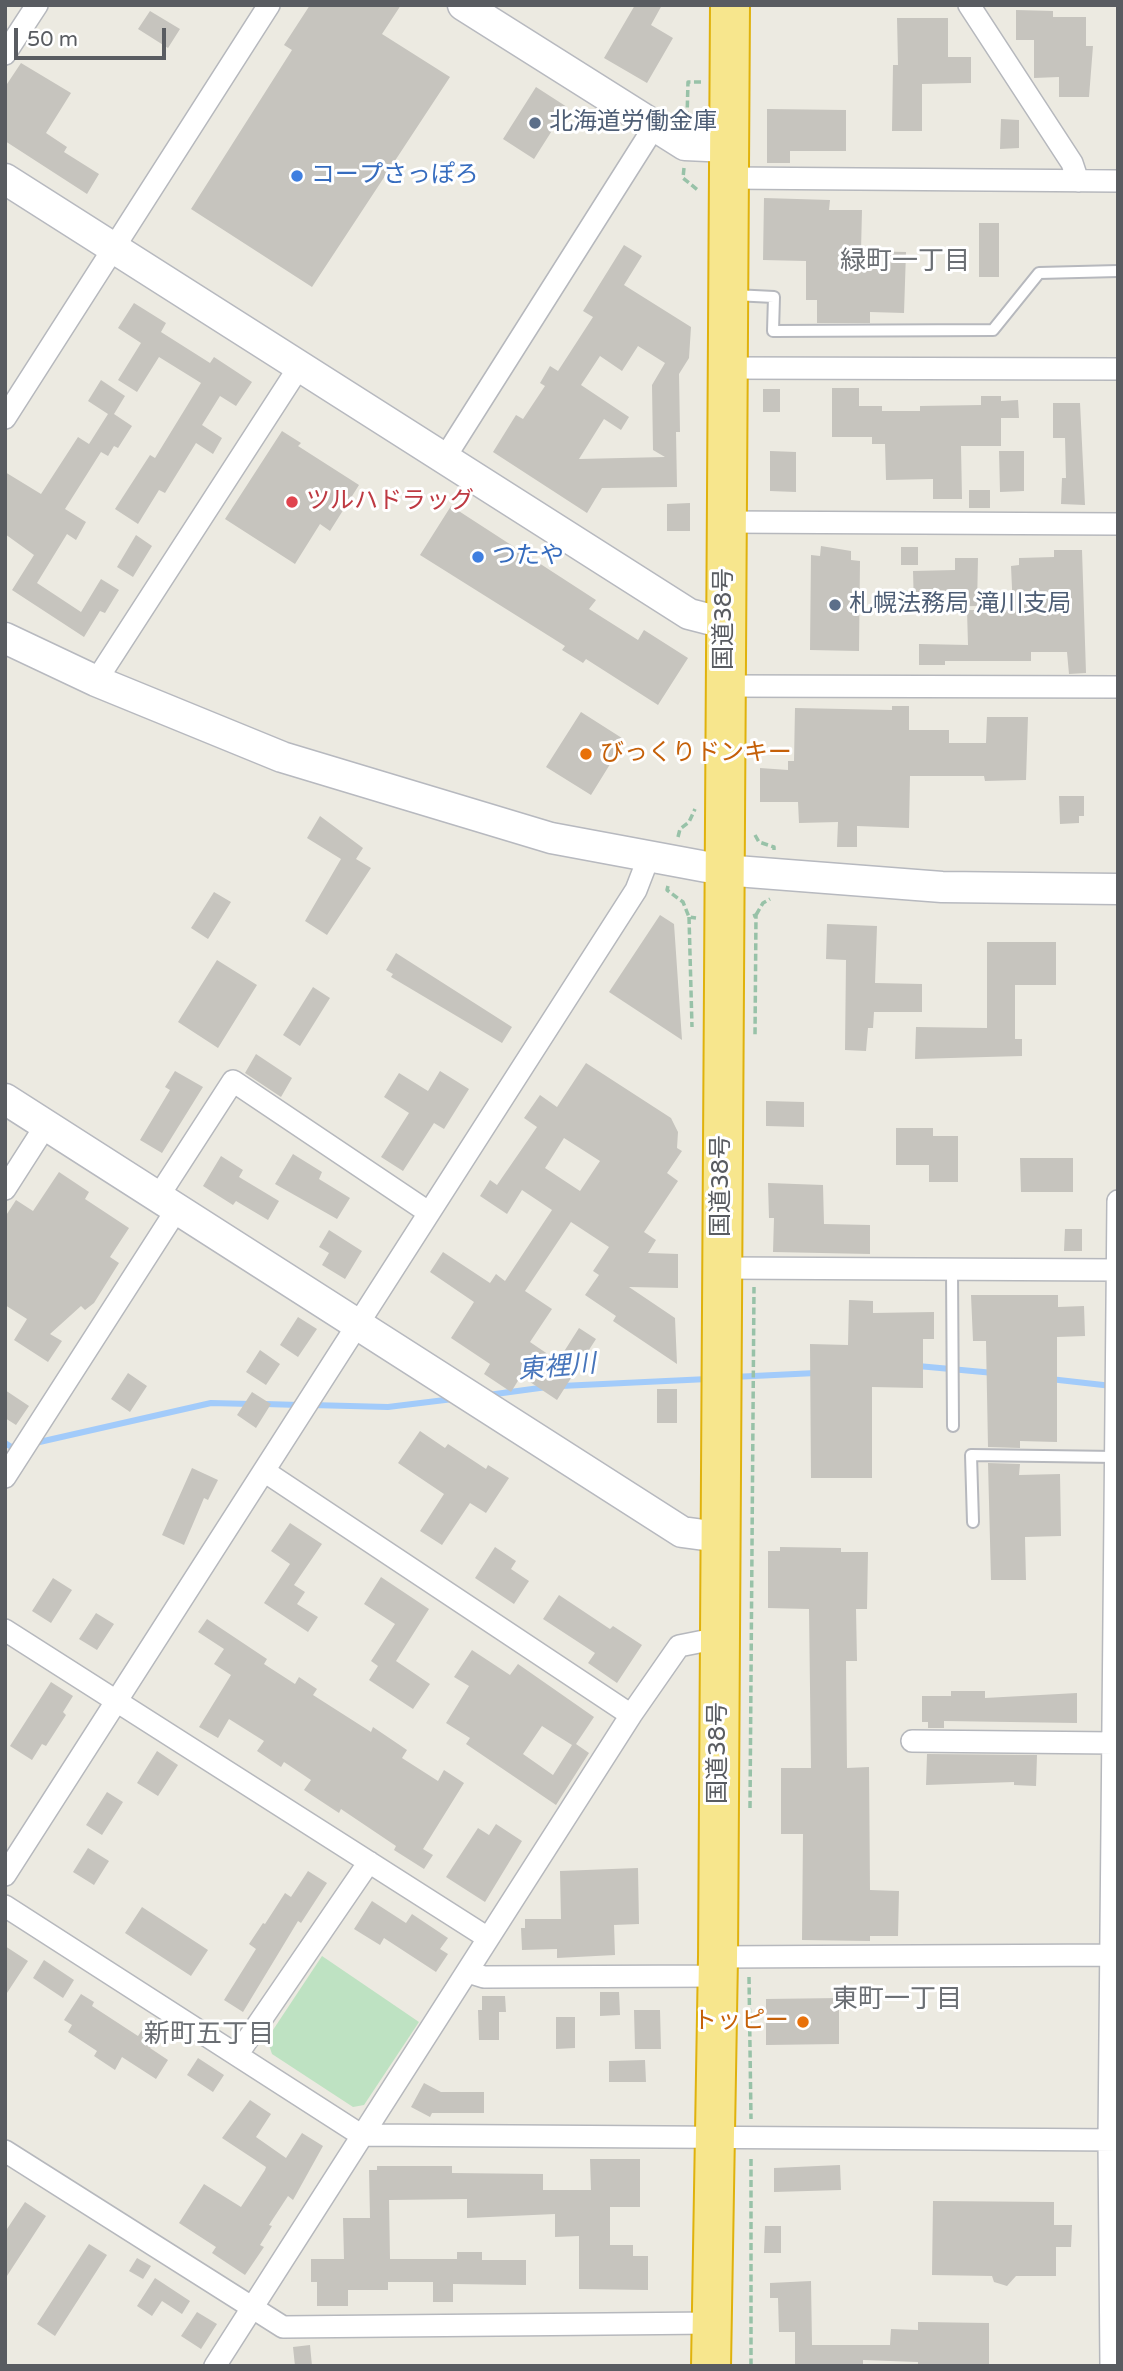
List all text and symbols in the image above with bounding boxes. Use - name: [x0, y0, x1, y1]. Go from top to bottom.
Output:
- scale bar: [18, 14, 170, 58]
- text: 50 m: [27, 27, 78, 52]
- place label: 北海道労働金庫: [549, 109, 717, 137]
- marker: 北海道労働金庫: [527, 115, 543, 131]
- place label: コープさっぽろ: [311, 162, 479, 190]
- marker: コープさっぽろ: [289, 168, 305, 184]
- district label: 緑町一丁目: [840, 246, 970, 278]
- place label: ツルハドラッグ: [306, 488, 474, 516]
- marker: ツルハドラッグ: [284, 494, 300, 510]
- place label: つたや: [492, 543, 564, 571]
- marker: つたや: [470, 549, 486, 565]
- street label: 国道38号: [711, 568, 739, 670]
- place label: 札幌法務局 滝川支局: [849, 591, 1071, 619]
- marker: 札幌法務局 滝川支局: [827, 597, 843, 613]
- place label: びっくりドンキー: [600, 740, 792, 768]
- marker: びっくりドンキー: [578, 746, 594, 762]
- street label: 国道38号: [708, 1135, 736, 1237]
- water label: 東裡川: [517, 1349, 597, 1387]
- street label: 国道38号: [705, 1702, 733, 1804]
- district label: 東町一丁目: [832, 1984, 962, 2016]
- place label: トッピー: [693, 2008, 789, 2036]
- marker: トッピー: [795, 2014, 811, 2030]
- district label: 新町五丁目: [144, 2019, 274, 2051]

